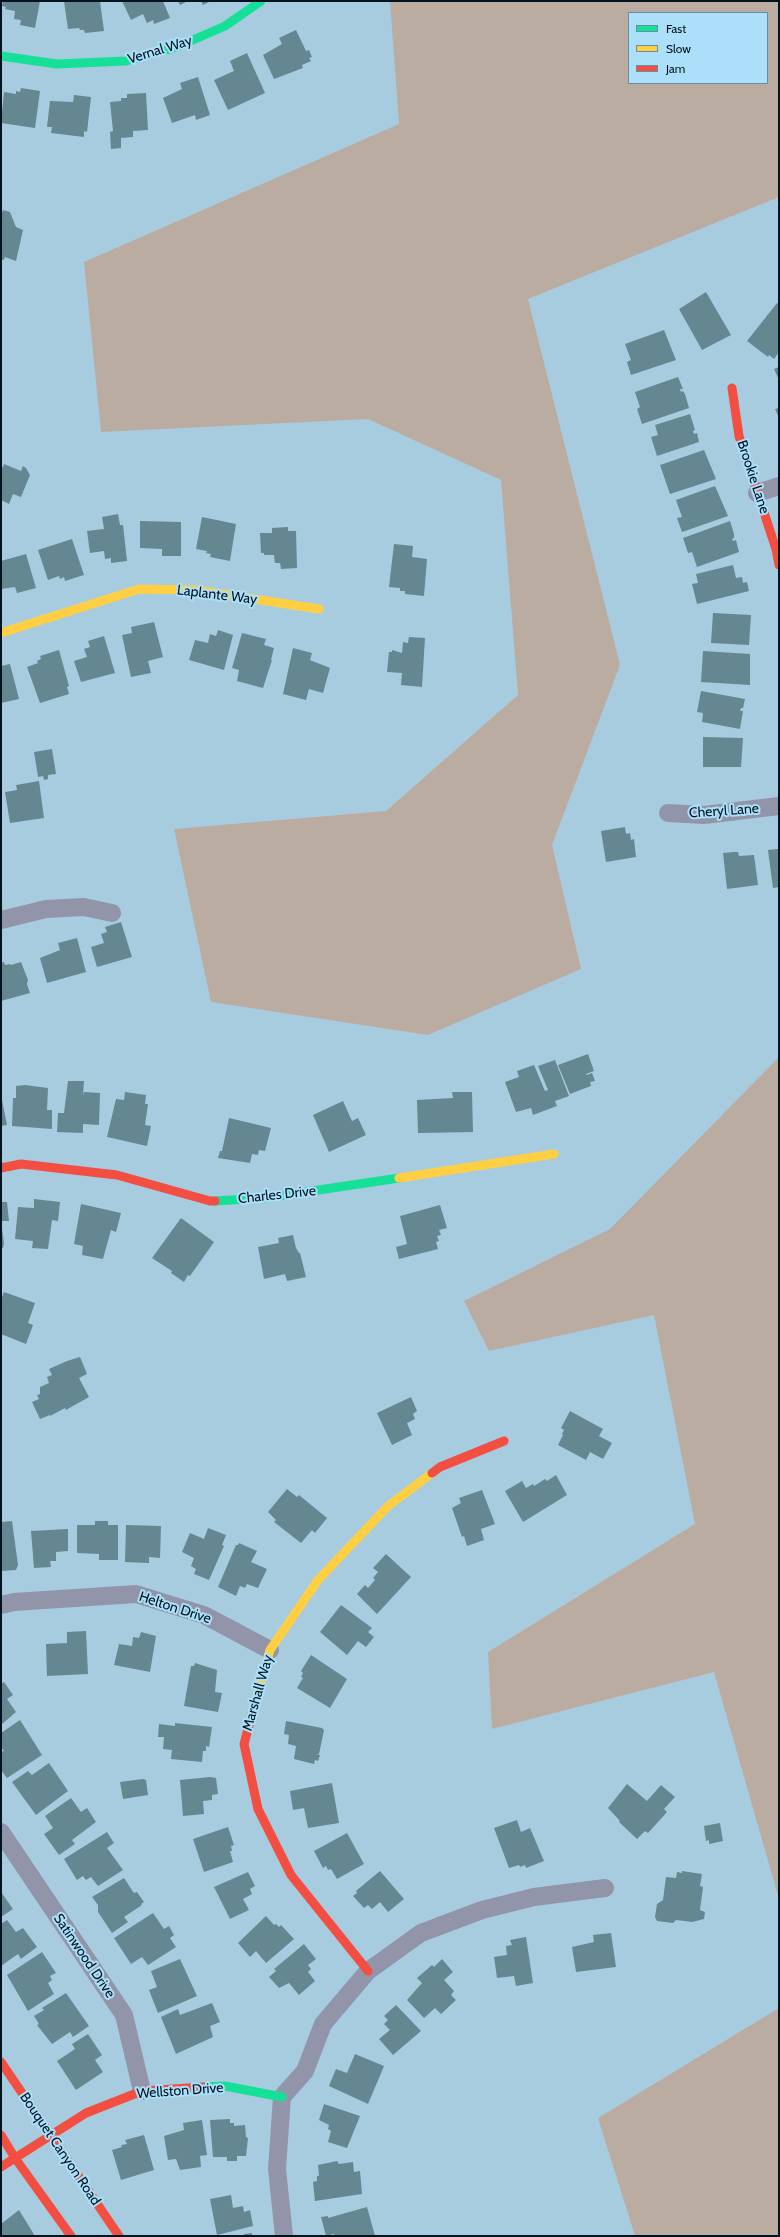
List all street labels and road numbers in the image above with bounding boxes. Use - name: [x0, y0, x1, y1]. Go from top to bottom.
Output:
- street label: Vernal Way: [126, 32, 194, 68]
- street label: Brookie Lane: [733, 438, 773, 516]
- street label: Laplante Way: [176, 582, 258, 608]
- street label: Cheryl Lane: [688, 800, 760, 822]
- street label: Charles Drive: [237, 1183, 317, 1207]
- street label: Helton Drive: [137, 1588, 213, 1628]
- street label: Marshall Way: [239, 1653, 277, 1733]
- street label: Satinwood Drive: [50, 1911, 118, 2001]
- street label: Wellston Drive: [136, 2080, 224, 2102]
- street label: Bouquet Canyon Road: [16, 2089, 104, 2209]

